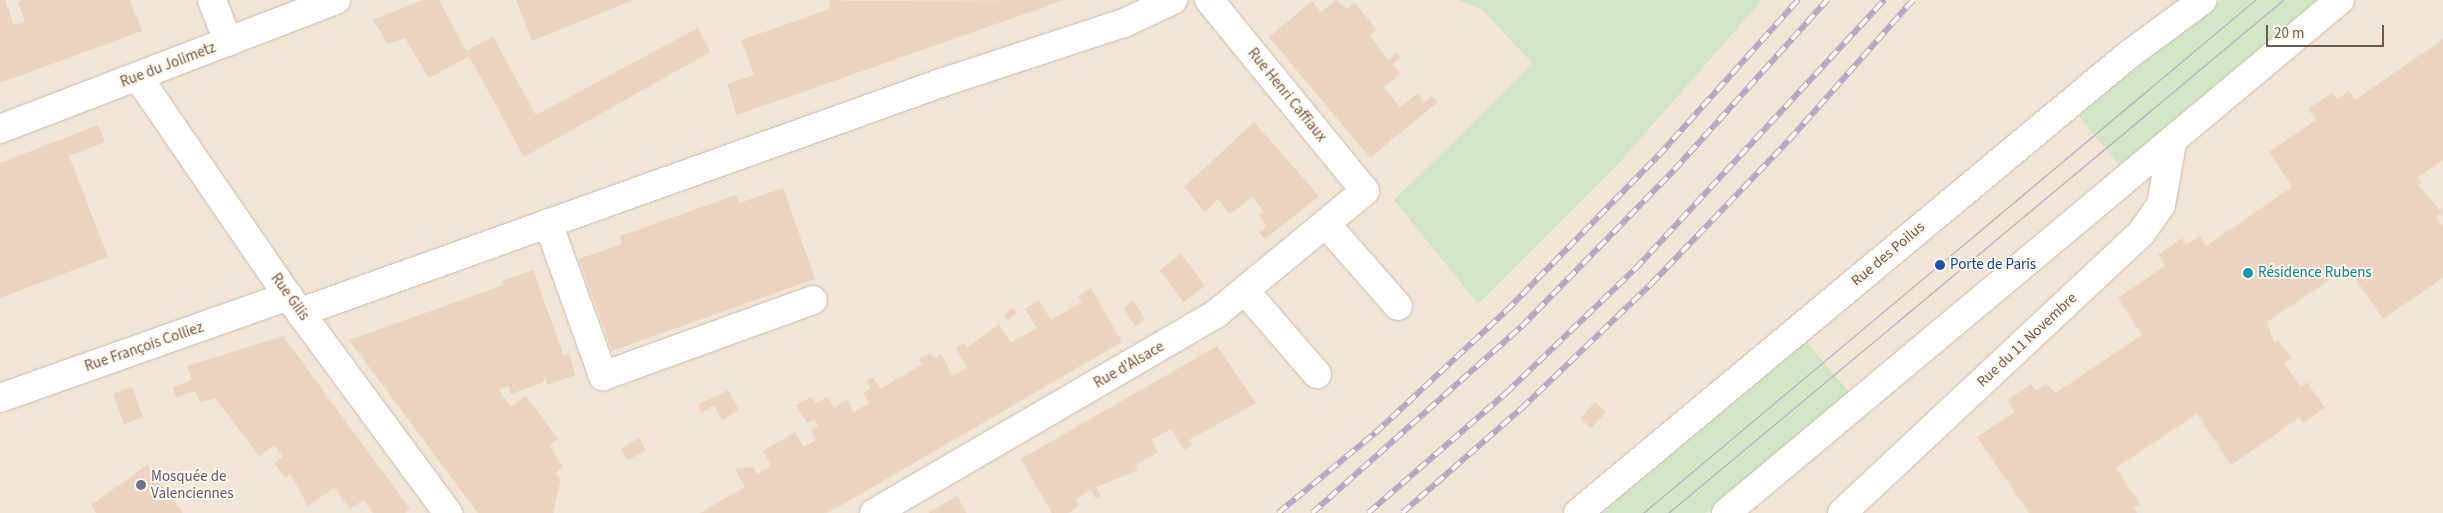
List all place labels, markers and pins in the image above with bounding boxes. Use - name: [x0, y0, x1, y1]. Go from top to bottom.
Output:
- place label: Porte de Paris: [1950, 256, 2036, 274]
- marker: Porte de Paris: [1934, 259, 1946, 271]
- place label: Résidence Rubens: [2258, 264, 2372, 282]
- marker: Résidence Rubens: [2242, 267, 2254, 279]
- place label: Mosquée de Valenciennes: [151, 467, 234, 502]
- marker: Mosquée de Valenciennes: [135, 479, 147, 491]

